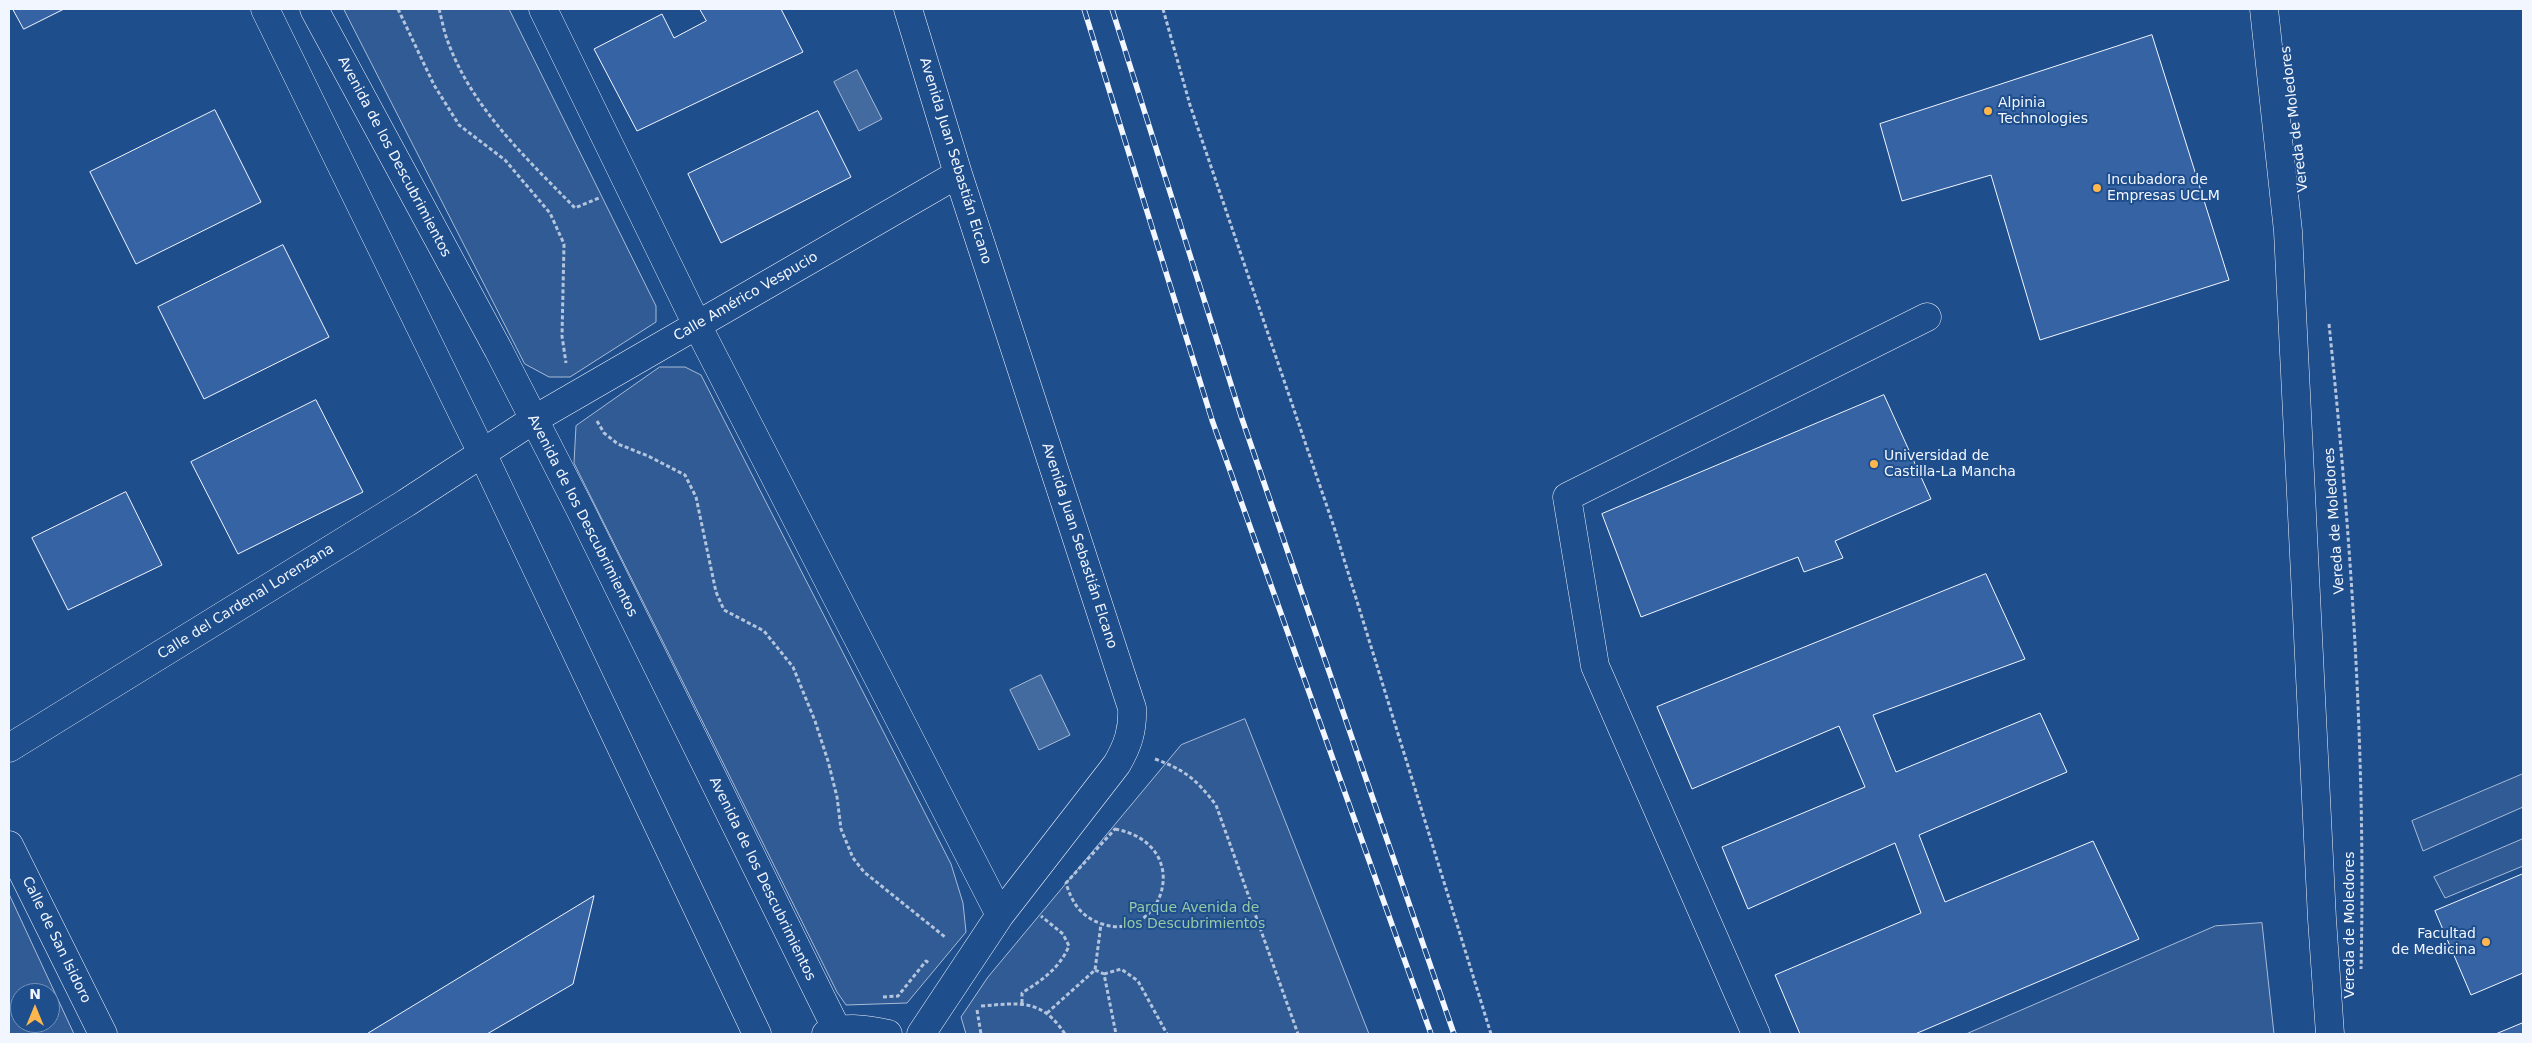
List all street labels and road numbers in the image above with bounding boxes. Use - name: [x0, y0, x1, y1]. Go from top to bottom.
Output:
- street label: Vereda de Moledores: [2278, 45, 2312, 193]
- street label: Avenida de los Descubrimientos: [334, 54, 454, 260]
- street label: Avenida Juan Sebastián Elcano: [916, 56, 994, 266]
- street label: Calle Américo Vespucio: [671, 249, 821, 345]
- street label: Avenida de los Descubrimientos: [524, 412, 640, 620]
- street label: Avenida Juan Sebastián Elcano: [1038, 441, 1120, 651]
- street label: Vereda de Moledores: [2321, 447, 2349, 595]
- street label: Calle del Cardenal Lorenzana: [155, 541, 337, 663]
- street label: Avenida de los Descubrimientos: [705, 774, 819, 984]
- street label: Vereda de Moledores: [2342, 852, 2358, 998]
- street label: Calle de San Isidoro: [18, 874, 94, 1006]

